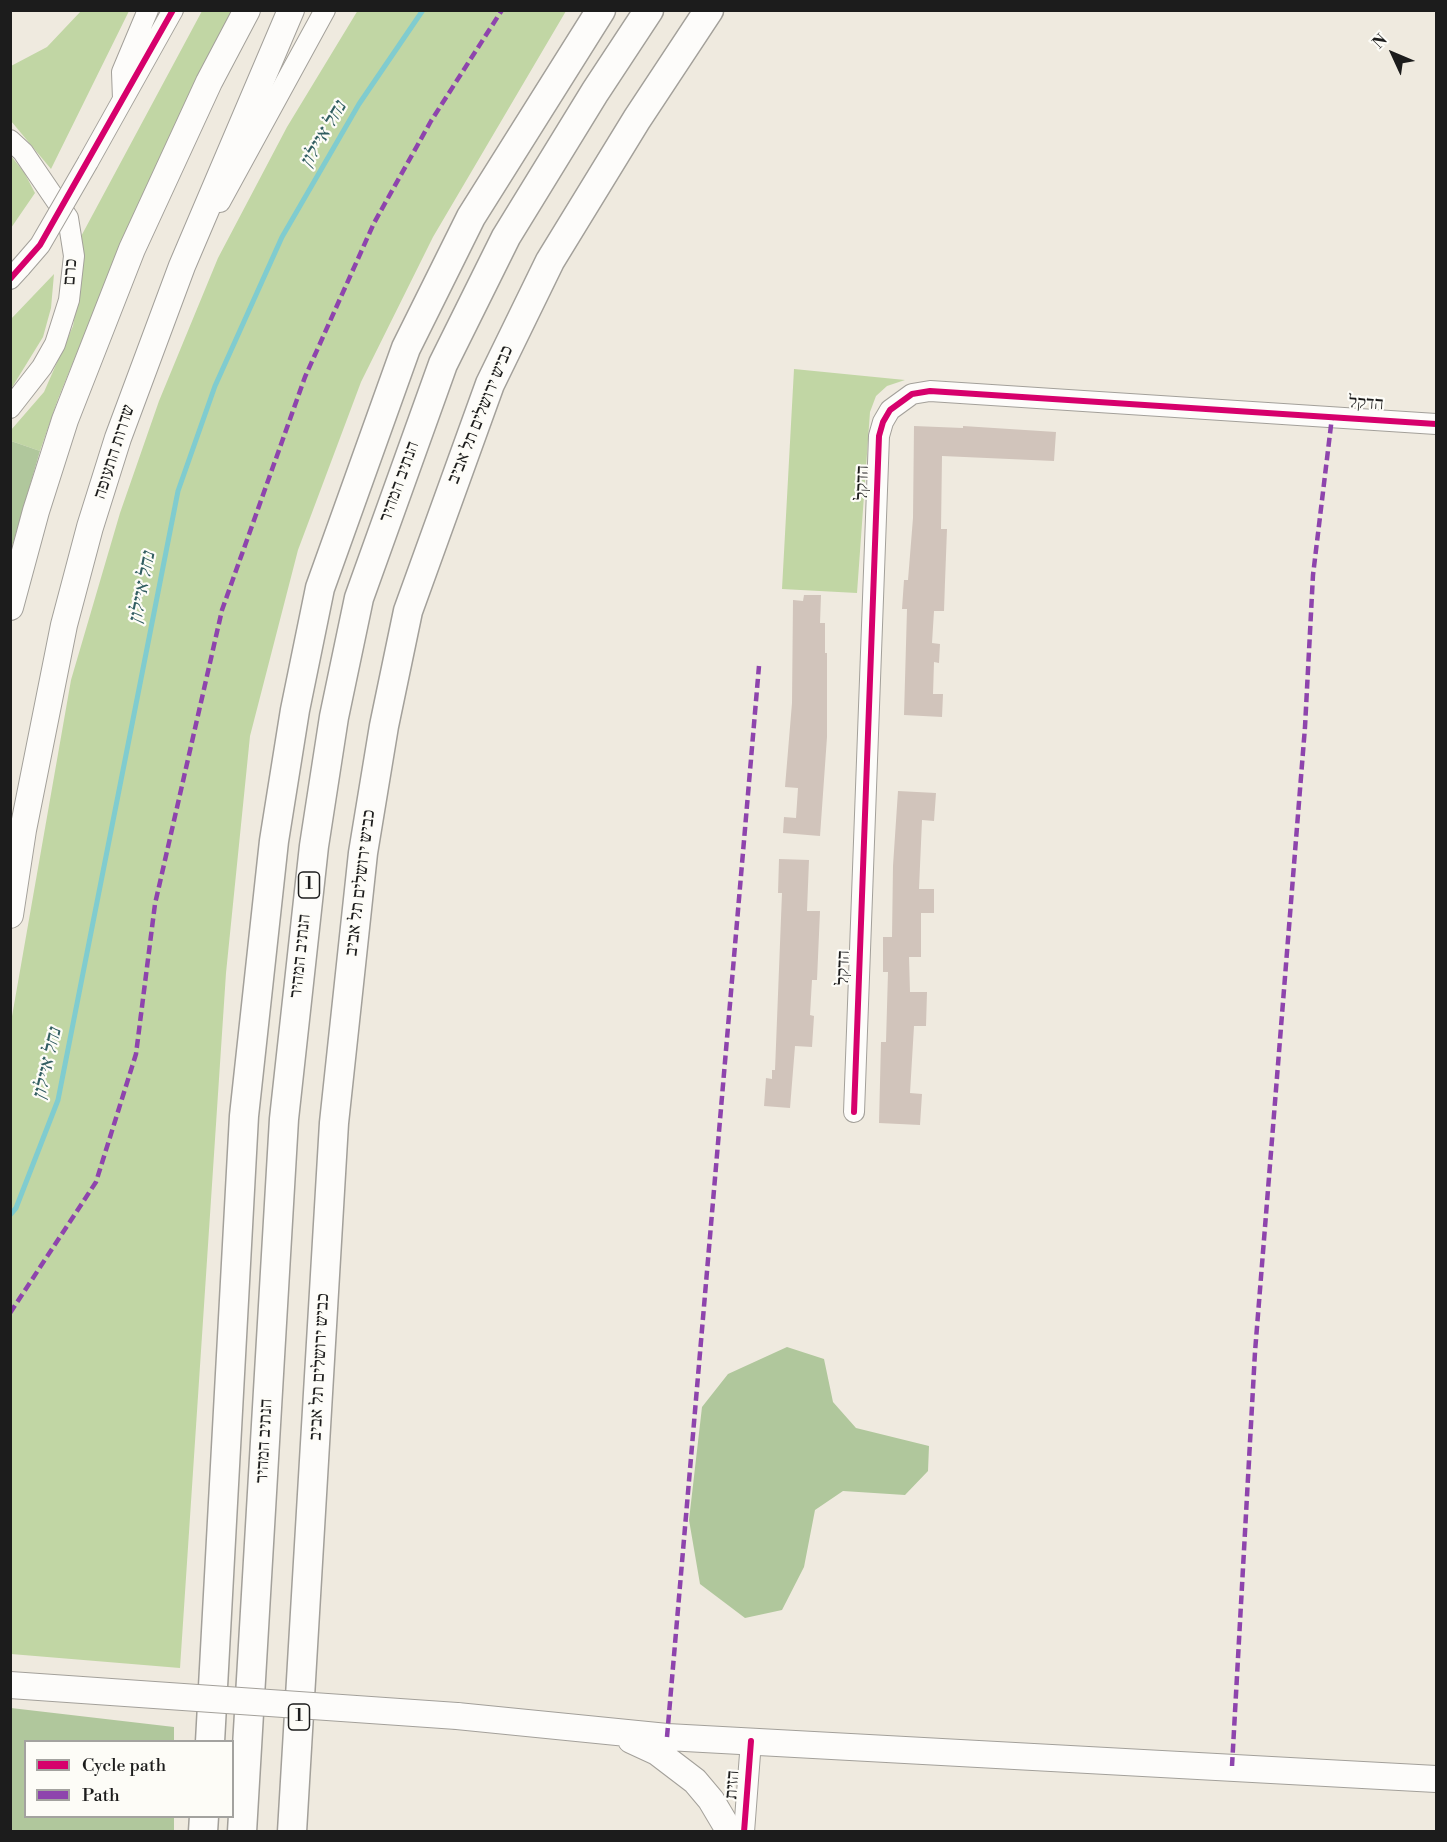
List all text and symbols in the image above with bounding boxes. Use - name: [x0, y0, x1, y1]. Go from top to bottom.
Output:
- north arrow: [1363, 24, 1423, 84]
- text: N: [1368, 30, 1392, 53]
- water label: נחל איילון: [295, 98, 353, 172]
- street label: כרם: [59, 258, 83, 286]
- street label: כביש ירושלים תל אביב: [443, 343, 519, 487]
- street label: הדקל: [1348, 392, 1384, 416]
- street label: שדרות התעופה: [90, 402, 140, 502]
- street label: הנתיב המהיר: [375, 439, 425, 525]
- street label: הדקל: [852, 465, 874, 501]
- water label: נחל איילון: [124, 550, 162, 626]
- street label: כביש ירושלים תל אביב: [341, 808, 381, 958]
- road number: 1: [298, 872, 320, 898]
- street label: הנתיב המהיר: [286, 913, 316, 999]
- street label: הדקל: [833, 950, 855, 986]
- water label: נחל איילון: [28, 1026, 68, 1102]
- street label: כביש ירושלים תל אביב: [305, 1293, 335, 1441]
- street label: הנתיב המהיר: [252, 1398, 278, 1484]
- road number: 1: [288, 1704, 310, 1730]
- legend: [24, 1740, 234, 1818]
- text: Cycle path: [82, 1754, 166, 1777]
- street label: הזית: [721, 1770, 745, 1800]
- text: Path: [82, 1784, 120, 1807]

